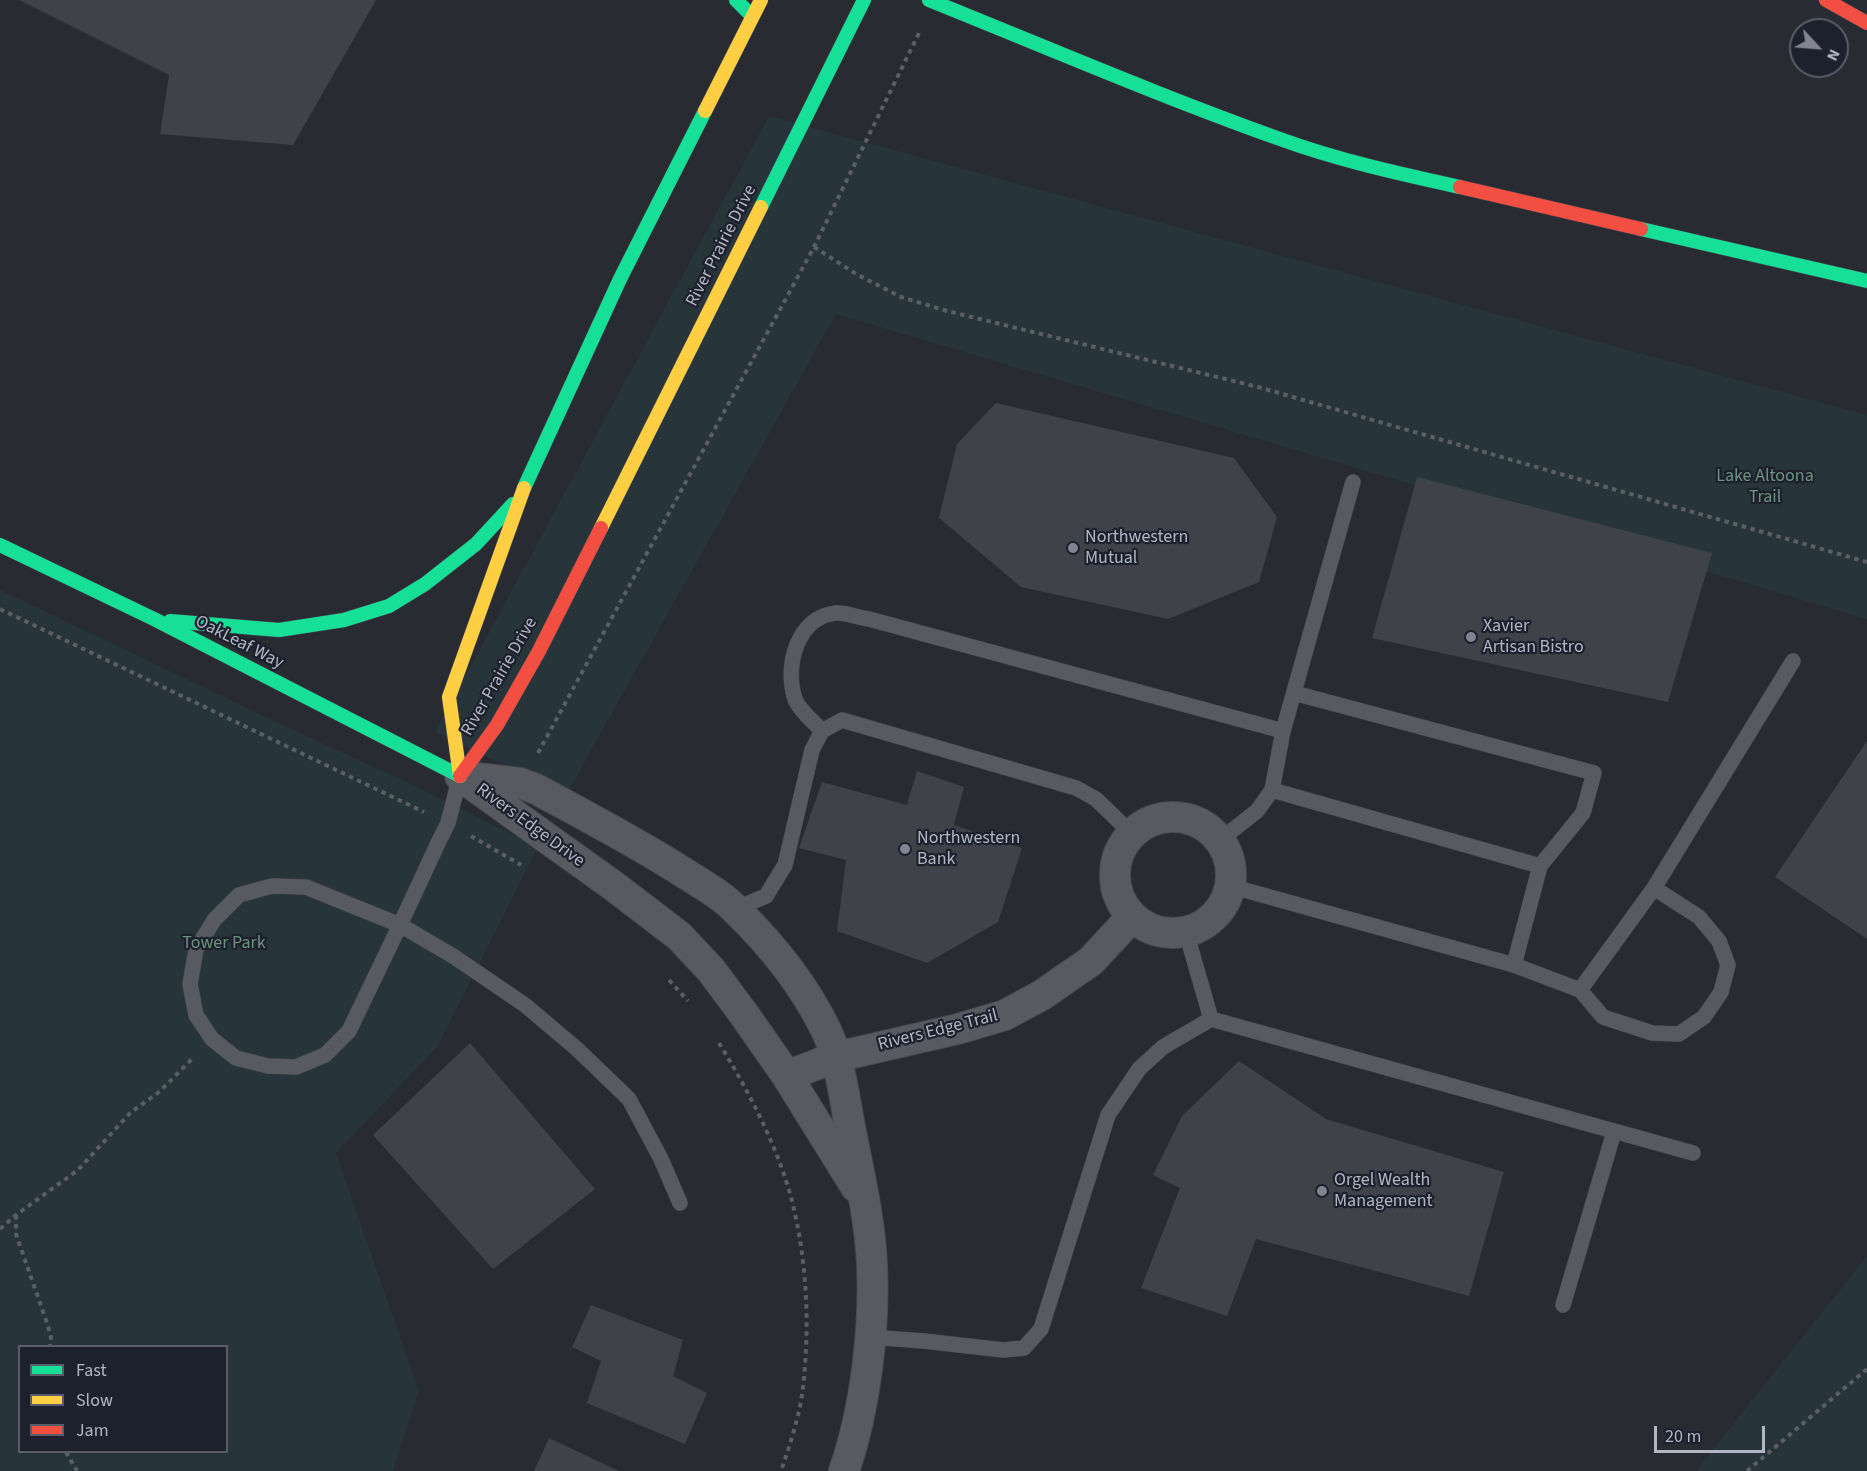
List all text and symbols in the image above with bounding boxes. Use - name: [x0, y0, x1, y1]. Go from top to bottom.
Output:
- north arrow: [1789, 18, 1849, 78]
- text: N: [1821, 45, 1846, 65]
- street label: River Prairie Drive: [682, 182, 762, 310]
- park label: Lake Altoona Trail: [1716, 466, 1814, 508]
- place label: Northwestern Mutual: [1085, 527, 1188, 570]
- marker: Northwestern Mutual: [1066, 541, 1080, 555]
- street label: OakLeaf Way: [191, 611, 287, 675]
- street label: River Prairie Drive: [457, 614, 543, 740]
- place label: Xavier Artisan Bistro: [1483, 616, 1584, 658]
- marker: Xavier Artisan Bistro: [1464, 630, 1478, 644]
- street label: Rivers Edge Drive: [472, 779, 588, 873]
- place label: Northwestern Bank: [917, 828, 1020, 870]
- marker: Northwestern Bank: [898, 842, 912, 856]
- park label: Tower Park: [182, 933, 266, 955]
- street label: Rivers Edge Trail: [876, 1006, 1000, 1056]
- place label: Orgel Wealth Management: [1334, 1170, 1433, 1212]
- marker: Orgel Wealth Management: [1315, 1184, 1329, 1198]
- legend: [18, 1345, 228, 1453]
- text: Fast: [76, 1358, 107, 1383]
- text: Slow: [76, 1388, 113, 1413]
- scale bar: [1657, 1414, 1768, 1452]
- text: Jam: [76, 1418, 109, 1443]
- text: 20 m: [1665, 1424, 1701, 1449]

